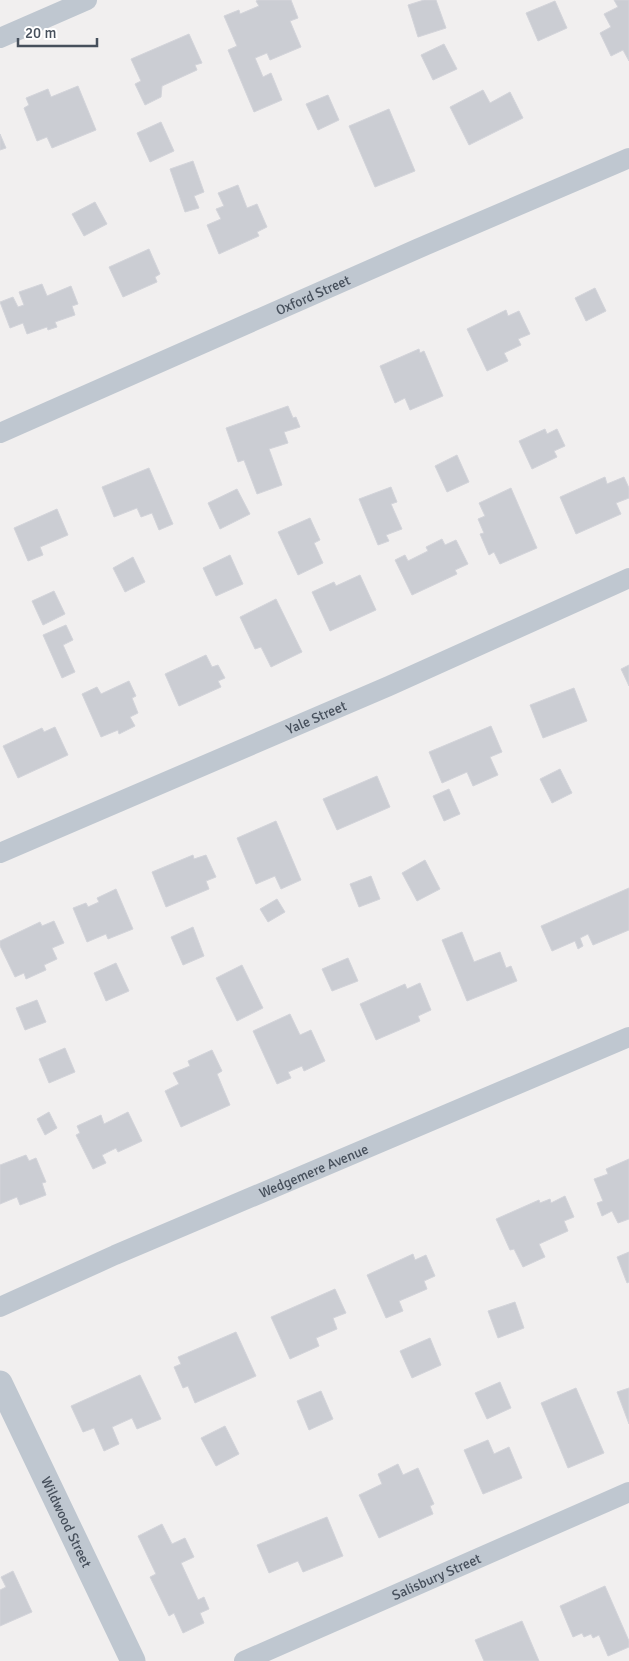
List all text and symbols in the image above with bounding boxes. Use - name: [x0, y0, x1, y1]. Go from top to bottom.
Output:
- scale bar: [18, 15, 96, 47]
- text: 20 m: [25, 24, 56, 42]
- street label: Oxford Street: [273, 272, 353, 319]
- street label: Yale Street: [283, 697, 349, 738]
- street label: Wedgemere Avenue: [257, 1140, 371, 1202]
- street label: Wildwood Street: [37, 1474, 95, 1570]
- street label: Salisbury Street: [389, 1550, 484, 1604]

